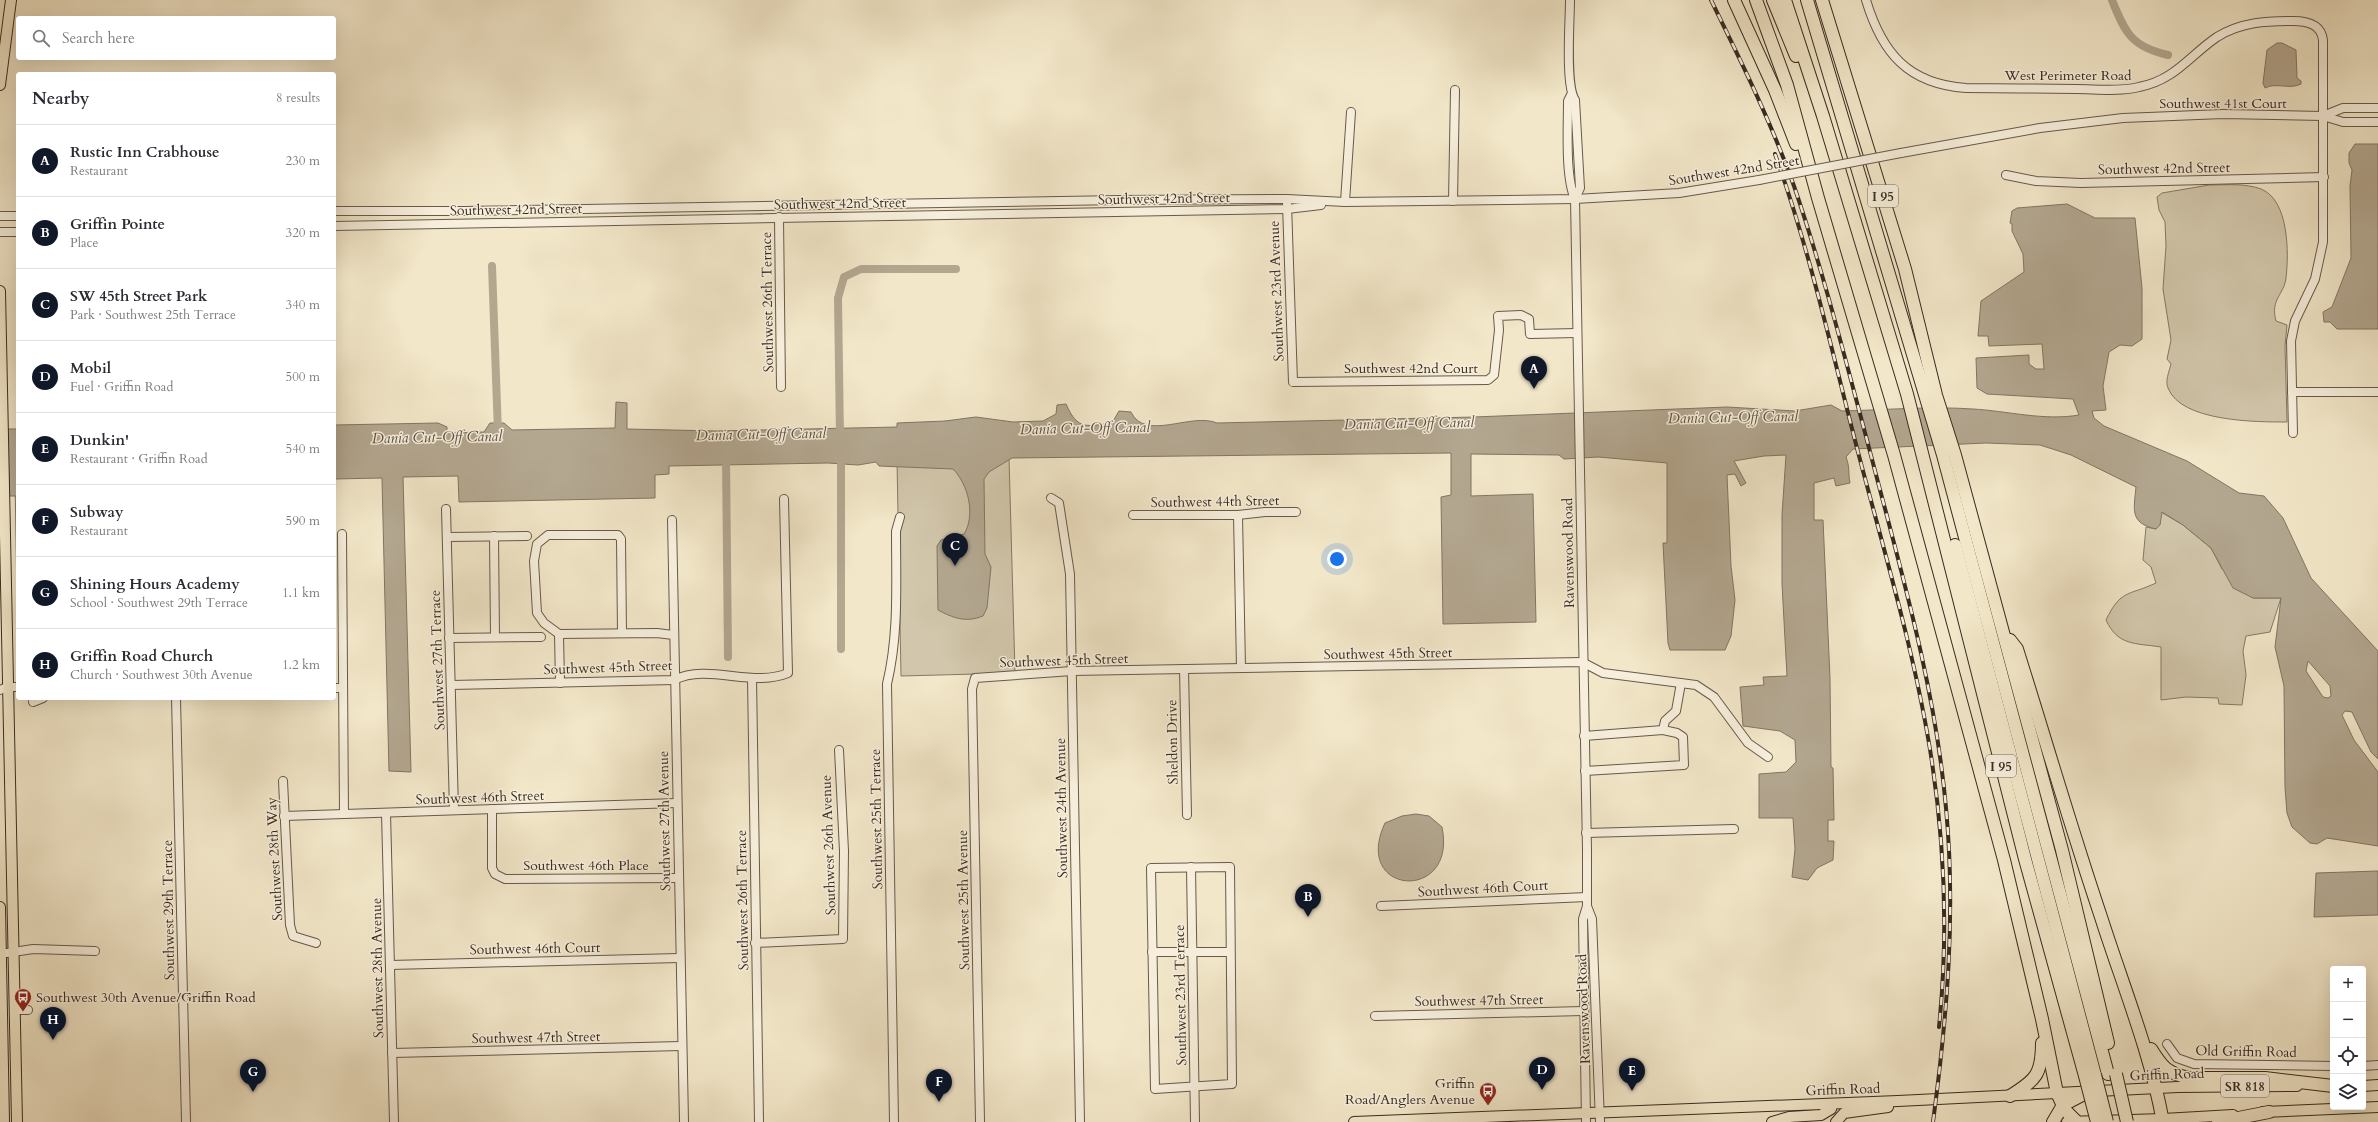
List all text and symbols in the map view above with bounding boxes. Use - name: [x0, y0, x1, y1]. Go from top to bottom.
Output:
- search box: [16, 16, 336, 60]
- icon: search: [30, 27, 52, 49]
- text: Search here: [62, 28, 135, 48]
- street label: West Perimeter Road: [2004, 66, 2132, 85]
- text: Nearby: [32, 87, 89, 110]
- text: 8 results: [276, 89, 320, 107]
- street label: Southwest 41st Court: [2159, 94, 2287, 113]
- text: Rustic Inn Crabhouse: [70, 142, 219, 162]
- street label: Southwest 42nd Street: [1667, 151, 1801, 190]
- text: A: [40, 152, 50, 170]
- text: 230 m: [286, 152, 320, 170]
- street label: Southwest 42nd Street: [2098, 158, 2231, 179]
- text: Restaurant: [70, 162, 128, 180]
- road number: I 95: [1868, 185, 1898, 207]
- street label: Southwest 42nd Street: [1098, 188, 1231, 209]
- street label: Southwest 42nd Street: [774, 193, 907, 214]
- street label: Southwest 42nd Street: [450, 199, 583, 220]
- text: Griffin Pointe: [70, 214, 165, 234]
- street label: Southwest 23rd Avenue: [1265, 220, 1288, 362]
- text: B: [40, 224, 50, 242]
- text: 320 m: [286, 224, 320, 242]
- street label: Southwest 26th Terrace: [757, 232, 778, 372]
- text: Place: [70, 234, 98, 252]
- text: SW 45th Street Park: [70, 286, 207, 306]
- text: C: [40, 296, 50, 314]
- text: 340 m: [286, 296, 320, 314]
- text: Park · Southwest 25th Terrace: [70, 306, 236, 324]
- pin: A: [1521, 356, 1547, 389]
- text: Mobil: [70, 358, 111, 378]
- street label: Southwest 42nd Court: [1344, 359, 1478, 378]
- text: D: [39, 368, 51, 386]
- text: 500 m: [286, 368, 320, 386]
- text: Fuel · Griffin Road: [70, 378, 173, 396]
- water label: Dania Cut-Off Canal: [1668, 406, 1799, 428]
- water label: Dania Cut-Off Canal: [1344, 412, 1475, 434]
- water label: Dania Cut-Off Canal: [1020, 417, 1151, 439]
- water label: Dania Cut-Off Canal: [696, 423, 827, 445]
- water label: Dania Cut-Off Canal: [372, 426, 503, 448]
- text: Dunkin': [70, 430, 129, 450]
- text: E: [41, 440, 49, 458]
- text: 540 m: [286, 440, 320, 458]
- text: Restaurant · Griffin Road: [70, 450, 208, 468]
- street label: Southwest 44th Street: [1150, 491, 1280, 512]
- street label: Ravenswood Road: [1558, 497, 1579, 608]
- text: Subway: [70, 502, 123, 522]
- text: F: [41, 512, 49, 530]
- text: 590 m: [286, 512, 320, 530]
- text: Restaurant: [70, 522, 128, 540]
- pin: C: [942, 533, 968, 566]
- your location: [1327, 549, 1347, 569]
- text: Shining Hours Academy: [70, 574, 240, 594]
- text: G: [40, 584, 50, 602]
- text: 1.1 km: [282, 584, 320, 602]
- street label: Southwest 27th Terrace: [426, 589, 449, 731]
- text: School · Southwest 29th Terrace: [70, 594, 248, 612]
- street label: Southwest 45th Street: [1323, 643, 1453, 664]
- text: Griffin Road Church: [70, 646, 213, 666]
- street label: Southwest 45th Street: [999, 649, 1129, 672]
- text: H: [39, 656, 51, 674]
- text: 1.2 km: [282, 656, 320, 674]
- street label: Southwest 45th Street: [543, 656, 673, 679]
- text: Church · Southwest 30th Avenue: [70, 666, 253, 684]
- street label: Sheldon Drive: [1162, 699, 1183, 785]
- street label: Southwest 24th Avenue: [1051, 738, 1072, 878]
- street label: Southwest 25th Terrace: [866, 749, 887, 889]
- street label: Southwest 27th Avenue: [654, 751, 675, 891]
- road number: I 95: [1986, 755, 2016, 777]
- street label: Southwest 26th Avenue: [817, 774, 840, 915]
- street label: Southwest 46th Street: [415, 786, 545, 809]
- street label: Southwest 28th Way: [262, 796, 287, 921]
- street label: Southwest 26th Terrace: [732, 830, 753, 970]
- street label: Southwest 25th Avenue: [953, 830, 974, 970]
- street label: Southwest 29th Terrace: [158, 840, 179, 980]
- street label: Southwest 46th Place: [523, 856, 649, 875]
- street label: Southwest 46th Court: [1417, 876, 1549, 901]
- pin: B: [1295, 884, 1321, 917]
- street label: Southwest 28th Avenue: [367, 898, 388, 1038]
- street label: Southwest 23rd Terrace: [1170, 924, 1191, 1066]
- street label: Southwest 46th Court: [470, 938, 601, 959]
- street label: Ravenswood Road: [1572, 953, 1595, 1064]
- map controls: [2330, 966, 2366, 1110]
- button: +: [2330, 966, 2366, 1002]
- bus stop icon: Southwest 30th Avenue/Griffin Road: [13, 987, 33, 1012]
- place label: Southwest 30th Avenue/Griffin Road: [36, 988, 256, 1007]
- street label: Southwest 47th Street: [1414, 990, 1544, 1011]
- button: −: [2330, 1002, 2366, 1038]
- pin: H: [40, 1007, 66, 1040]
- street label: Southwest 47th Street: [471, 1027, 601, 1048]
- button: locate: [2330, 1038, 2366, 1074]
- street label: Old Griffin Road: [2195, 1041, 2297, 1062]
- pin: D: [1529, 1057, 1555, 1090]
- pin: E: [1619, 1058, 1645, 1091]
- pin: G: [240, 1059, 266, 1092]
- street label: Griffin Road: [2129, 1064, 2205, 1085]
- pin: F: [926, 1069, 952, 1102]
- place label: Griffin Road/Anglers Avenue: [1345, 1074, 1475, 1109]
- button: layers: [2330, 1074, 2366, 1110]
- road number: SR 818: [2221, 1075, 2269, 1097]
- street label: Griffin Road: [1805, 1079, 1881, 1100]
- bus stop icon: Griffin Road/Anglers Avenue: [1478, 1081, 1498, 1106]

